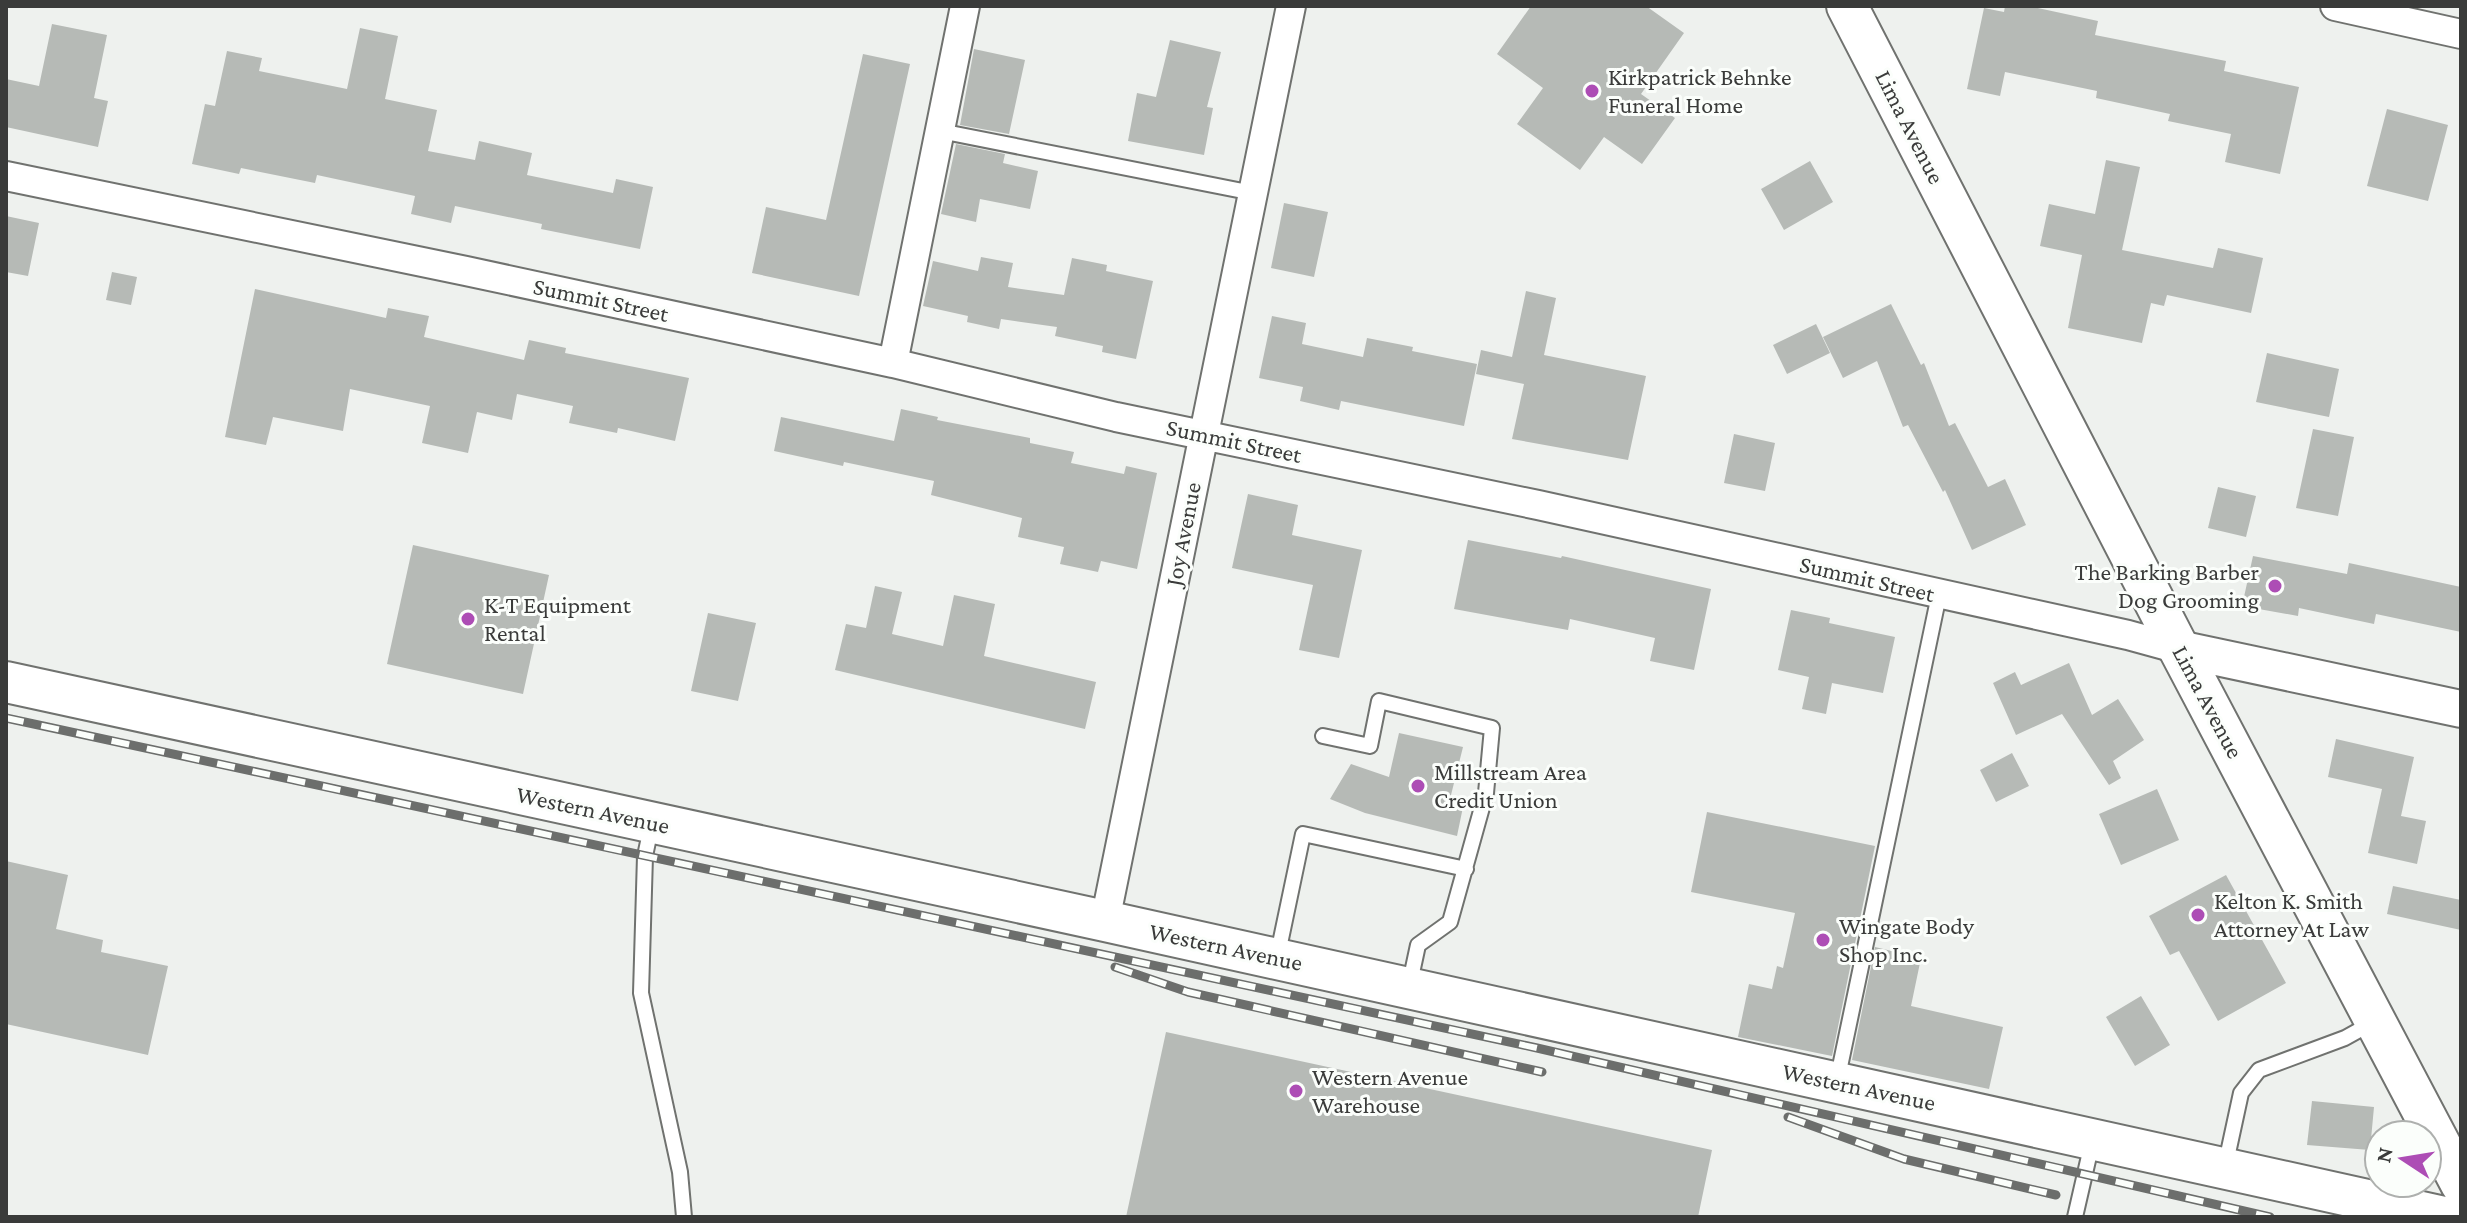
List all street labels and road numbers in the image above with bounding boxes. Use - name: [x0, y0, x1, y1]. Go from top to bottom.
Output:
- street label: Lima Avenue: [1870, 65, 1951, 188]
- street label: Summit Street: [531, 272, 672, 327]
- street label: Summit Street: [1164, 413, 1305, 468]
- street label: Joy Avenue: [1159, 480, 1206, 590]
- street label: Summit Street: [1797, 550, 1938, 607]
- street label: Lima Avenue: [2167, 641, 2249, 763]
- street label: Western Avenue: [514, 780, 672, 839]
- street label: Western Avenue: [1147, 917, 1305, 976]
- street label: Western Avenue: [1780, 1057, 1938, 1116]

